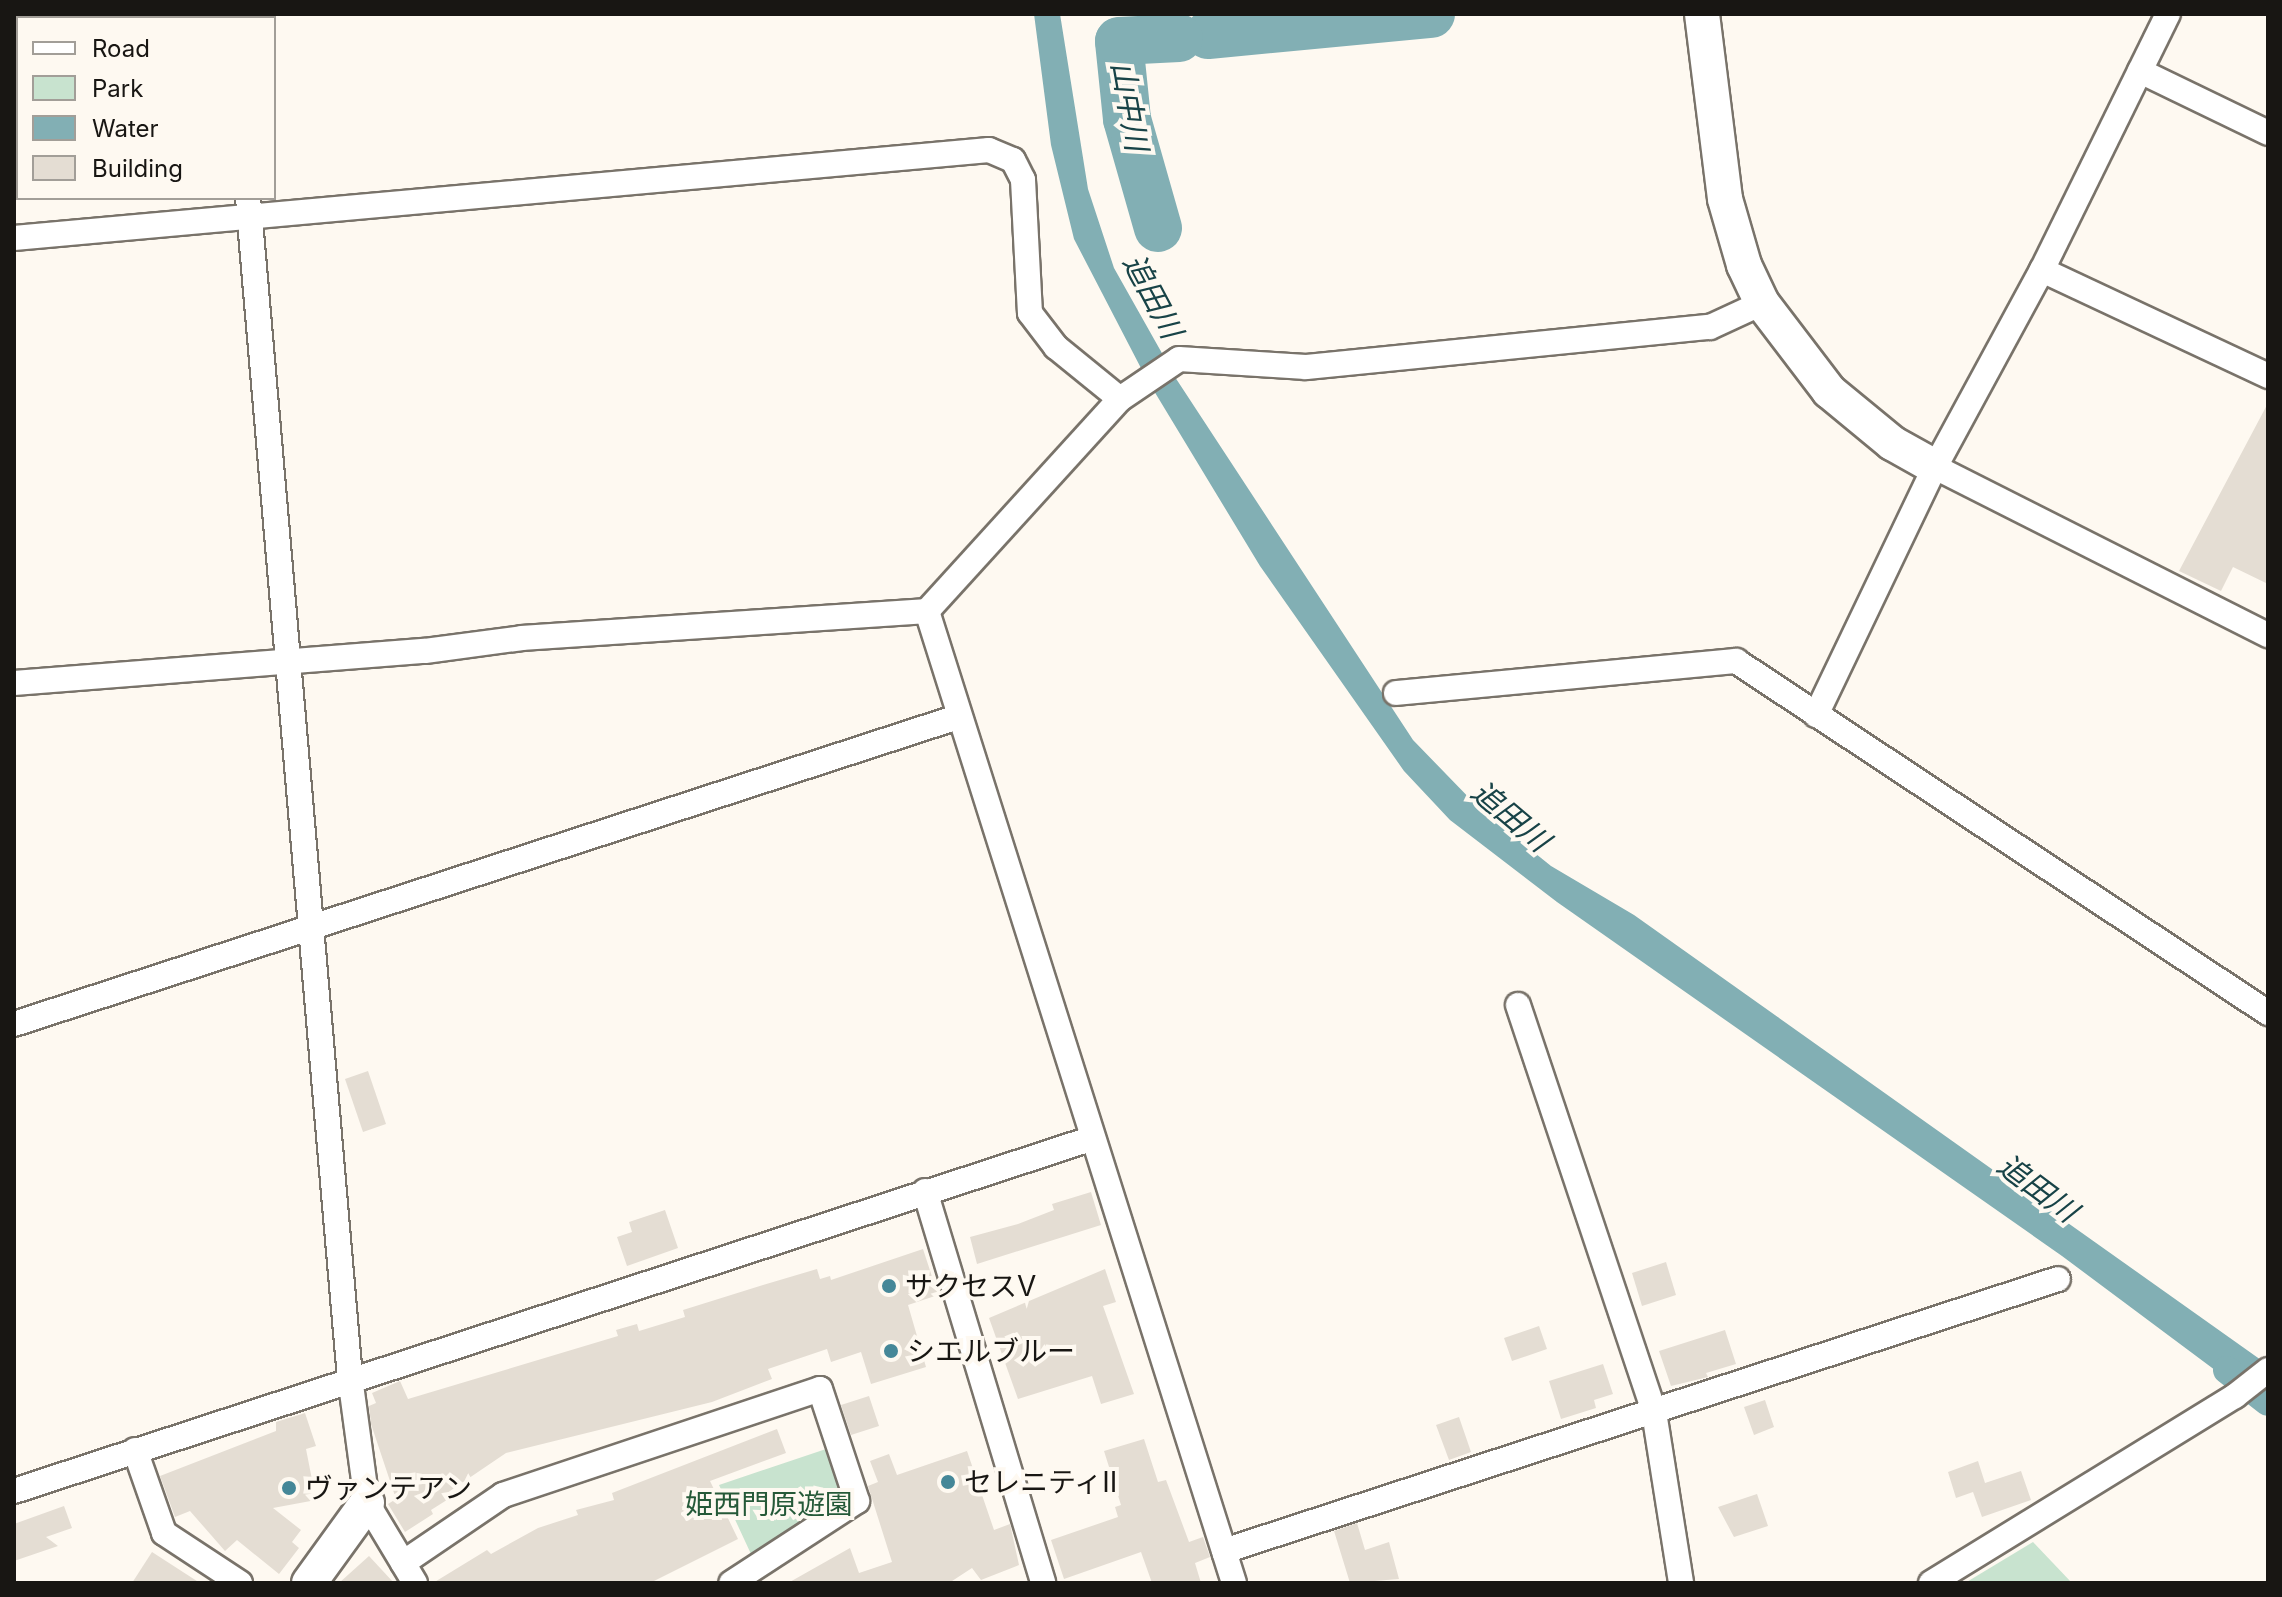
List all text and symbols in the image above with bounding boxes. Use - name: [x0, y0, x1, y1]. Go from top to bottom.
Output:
- legend: [16, 16, 276, 200]
- text: Road: [92, 34, 150, 63]
- water label: 山中川: [1104, 59, 1156, 153]
- text: Park: [92, 74, 143, 103]
- text: Water: [92, 114, 159, 143]
- text: Building: [92, 154, 183, 183]
- water label: 追田川: [1116, 248, 1190, 344]
- water label: 追田川: [1465, 773, 1557, 859]
- water label: 追田川: [1991, 1147, 2085, 1229]
- place label: サクセスⅤ: [905, 1269, 1036, 1303]
- marker: サクセスⅤ: [880, 1277, 898, 1295]
- place label: シエルブルー: [907, 1334, 1075, 1368]
- marker: シエルブルー: [882, 1342, 900, 1360]
- place label: セレニティⅡ: [964, 1465, 1119, 1499]
- place label: ヴァンテアン: [305, 1471, 473, 1505]
- marker: セレニティⅡ: [939, 1473, 957, 1491]
- marker: ヴァンテアン: [280, 1479, 298, 1497]
- park label: 姫西門原遊園: [685, 1487, 853, 1521]

